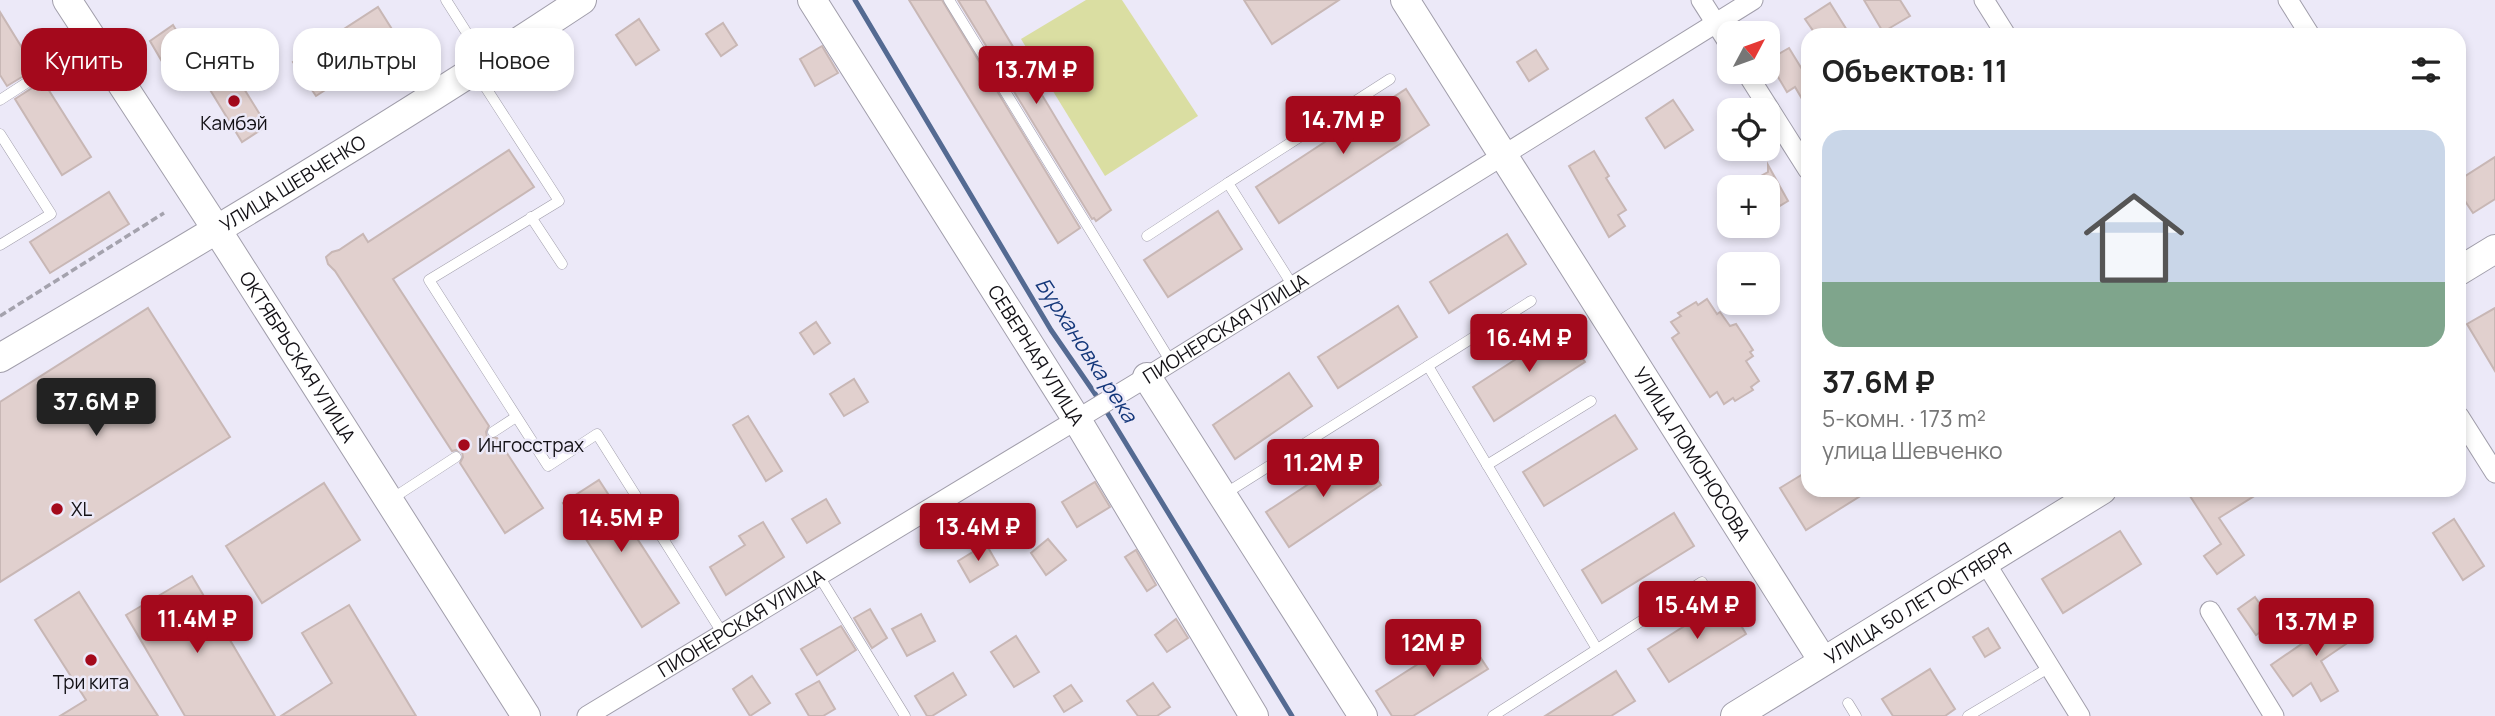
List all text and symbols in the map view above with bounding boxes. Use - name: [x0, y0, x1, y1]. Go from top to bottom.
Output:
- north arrow: [1717, 21, 1780, 84]
- map controls: [1717, 21, 1780, 315]
- chip: Купить: [21, 28, 147, 91]
- chip: Снять: [161, 28, 279, 91]
- chip: Фильтры: [293, 28, 441, 91]
- chip: Новое: [455, 28, 574, 91]
- pin: 13.7M ₽: [971, 46, 1101, 106]
- text: Объектов: 11: [1822, 50, 2008, 91]
- icon: filters: [2407, 51, 2445, 89]
- text: 13.7M ₽: [995, 53, 1077, 85]
- marker: Камбэй: [226, 93, 242, 109]
- pin: 14.7M ₽: [1278, 96, 1408, 156]
- button: locate: [1717, 98, 1780, 161]
- text: 14.7M ₽: [1302, 103, 1384, 135]
- place label: Камбэй: [200, 110, 268, 136]
- street label: УЛИЦА ШЕВЧЕНКО: [215, 129, 371, 238]
- button: +: [1717, 175, 1780, 238]
- icon: home: [2071, 175, 2197, 301]
- button: −: [1717, 252, 1780, 315]
- street label: ОКТЯБРЬСКАЯ УЛИЦА: [234, 266, 362, 448]
- street label: ПИОНЕРСКАЯ УЛИЦА: [1138, 267, 1313, 390]
- water label: Бурхановка река: [1030, 272, 1145, 428]
- street label: СЕВЕРНАЯ УЛИЦА: [982, 280, 1090, 431]
- pin: 16.4M ₽: [1464, 314, 1594, 374]
- text: 16.4M ₽: [1486, 321, 1572, 353]
- text: 37.6M ₽: [1822, 361, 1935, 402]
- street label: УЛИЦА ЛОМОНОСОВА: [1627, 362, 1757, 546]
- pin: 37.6M ₽: [31, 378, 161, 438]
- text: 37.6M ₽: [53, 385, 139, 417]
- text: 5-комн. · 173 m²: [1822, 402, 1986, 434]
- place label: Ингосстрах: [478, 432, 584, 458]
- text: улица Шевченко: [1822, 434, 2003, 466]
- marker: Ингосстрах: [456, 437, 472, 453]
- pin: 11.2M ₽: [1258, 440, 1388, 499]
- text: 11.2M ₽: [1283, 446, 1363, 478]
- pin: 14.5M ₽: [556, 494, 686, 554]
- place label: XL: [71, 496, 93, 522]
- marker: XL: [49, 501, 65, 517]
- text: 14.5M ₽: [579, 501, 663, 533]
- pin: 13.4M ₽: [913, 504, 1043, 563]
- text: 13.4M ₽: [936, 510, 1020, 542]
- street label: УЛИЦА 50 ЛЕТ ОКТЯБРЯ: [1820, 536, 2016, 671]
- street label: ПИОНЕРСКАЯ УЛИЦА: [653, 562, 829, 683]
- pin: 15.4M ₽: [1632, 582, 1762, 641]
- text: 15.4M ₽: [1655, 588, 1739, 620]
- pin: 11.4M ₽: [132, 596, 262, 655]
- pin: 13.7M ₽: [2251, 598, 2381, 658]
- text: 11.4M ₽: [157, 602, 237, 634]
- text: 13.7M ₽: [2275, 605, 2357, 637]
- pin: 12M ₽: [1384, 620, 1482, 679]
- text: 12M ₽: [1401, 626, 1465, 658]
- marker: Три кита: [83, 652, 99, 668]
- place label: Три кита: [53, 669, 129, 695]

